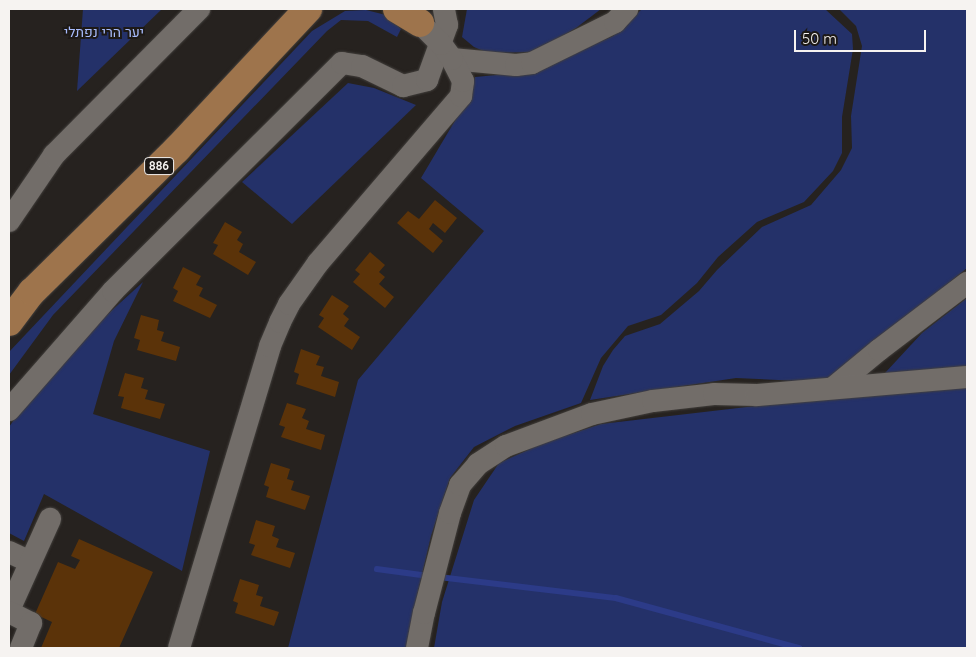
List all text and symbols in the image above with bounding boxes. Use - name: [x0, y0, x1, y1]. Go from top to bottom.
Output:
- scale bar: [796, 20, 928, 52]
- park label: יער הרי נפתלי: [64, 24, 144, 40]
- text: 50 m: [802, 29, 837, 48]
- road number: 886: [144, 157, 174, 176]

